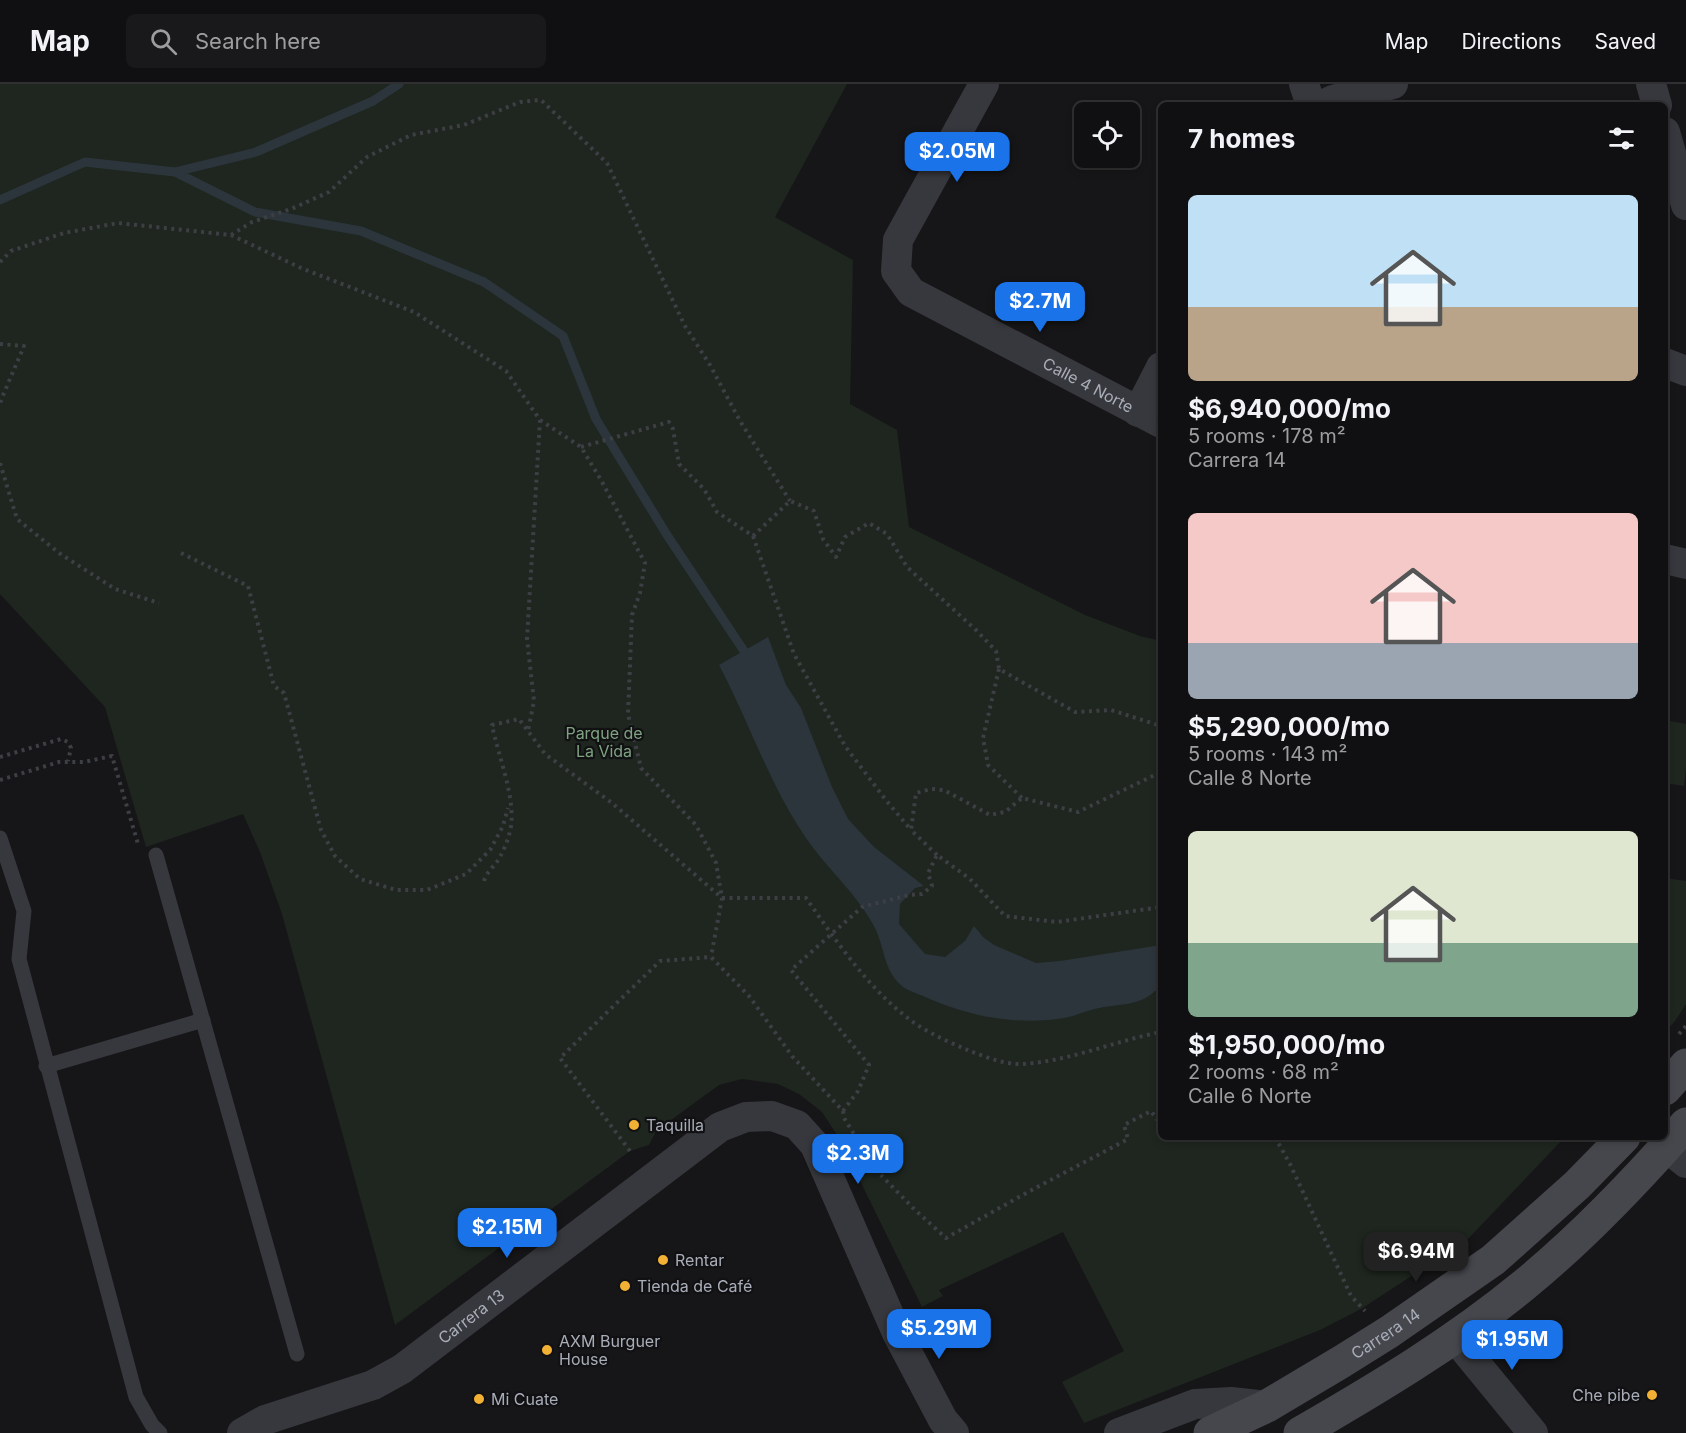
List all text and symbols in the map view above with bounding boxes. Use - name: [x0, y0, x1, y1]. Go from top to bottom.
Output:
- search box: [126, 14, 546, 68]
- text: Map: [30, 24, 90, 58]
- icon: search: [147, 25, 180, 58]
- text: Search here: [195, 28, 321, 54]
- text: Map: [1385, 29, 1428, 54]
- text: Directions: [1461, 29, 1562, 54]
- text: Saved: [1595, 29, 1656, 54]
- map controls: [1074, 102, 1140, 168]
- button: locate: [1074, 102, 1140, 168]
- icon: filters: [1605, 122, 1638, 155]
- text: 7 homes: [1188, 123, 1295, 154]
- pin: $2.05M: [908, 132, 1006, 183]
- text: $2.05M: [919, 139, 995, 163]
- icon: home: [1359, 234, 1467, 342]
- pin: $2.7M: [998, 282, 1082, 333]
- text: $2.7M: [1009, 289, 1071, 313]
- street label: Calle 4 Norte: [1039, 353, 1137, 417]
- text: $6,940,000/mo: [1188, 393, 1391, 424]
- text: 5 rooms · 178 m²: [1188, 424, 1346, 448]
- text: Carrera 14: [1188, 448, 1286, 472]
- icon: home: [1359, 552, 1467, 660]
- text: $5,290,000/mo: [1188, 711, 1390, 742]
- park label: Parque de La Vida: [565, 723, 643, 761]
- text: 5 rooms · 143 m²: [1188, 742, 1347, 766]
- text: Calle 8 Norte: [1188, 766, 1312, 790]
- icon: home: [1359, 870, 1467, 978]
- text: $1,950,000/mo: [1188, 1029, 1385, 1060]
- text: 2 rooms · 68 m²: [1188, 1060, 1339, 1084]
- text: Calle 6 Norte: [1188, 1084, 1312, 1108]
- place label: Taquilla: [646, 1115, 704, 1135]
- marker: Taquilla: [627, 1118, 641, 1132]
- pin: $2.3M: [816, 1134, 900, 1185]
- text: $2.3M: [826, 1141, 890, 1165]
- pin: $2.15M: [458, 1208, 556, 1259]
- text: $2.15M: [472, 1215, 542, 1239]
- pin: $6.94M: [1367, 1232, 1465, 1283]
- text: $6.94M: [1377, 1239, 1455, 1263]
- place label: Rentar: [675, 1250, 724, 1270]
- marker: Rentar: [656, 1253, 670, 1267]
- place label: Tienda de Café: [637, 1276, 752, 1296]
- marker: Tienda de Café: [618, 1279, 632, 1293]
- street label: Carrera 13: [434, 1285, 508, 1348]
- street label: Carrera 14: [1347, 1304, 1424, 1363]
- pin: $5.29M: [890, 1309, 988, 1360]
- text: $5.29M: [901, 1316, 977, 1340]
- pin: $1.95M: [1463, 1320, 1561, 1371]
- text: $1.95M: [1476, 1327, 1548, 1351]
- place label: AXM Burguer House: [559, 1331, 660, 1369]
- marker: AXM Burguer House: [540, 1343, 554, 1357]
- place label: Che pibe: [1572, 1385, 1640, 1405]
- marker: Che pibe: [1645, 1388, 1659, 1402]
- place label: Mi Cuate: [491, 1389, 558, 1409]
- marker: Mi Cuate: [472, 1392, 486, 1406]

